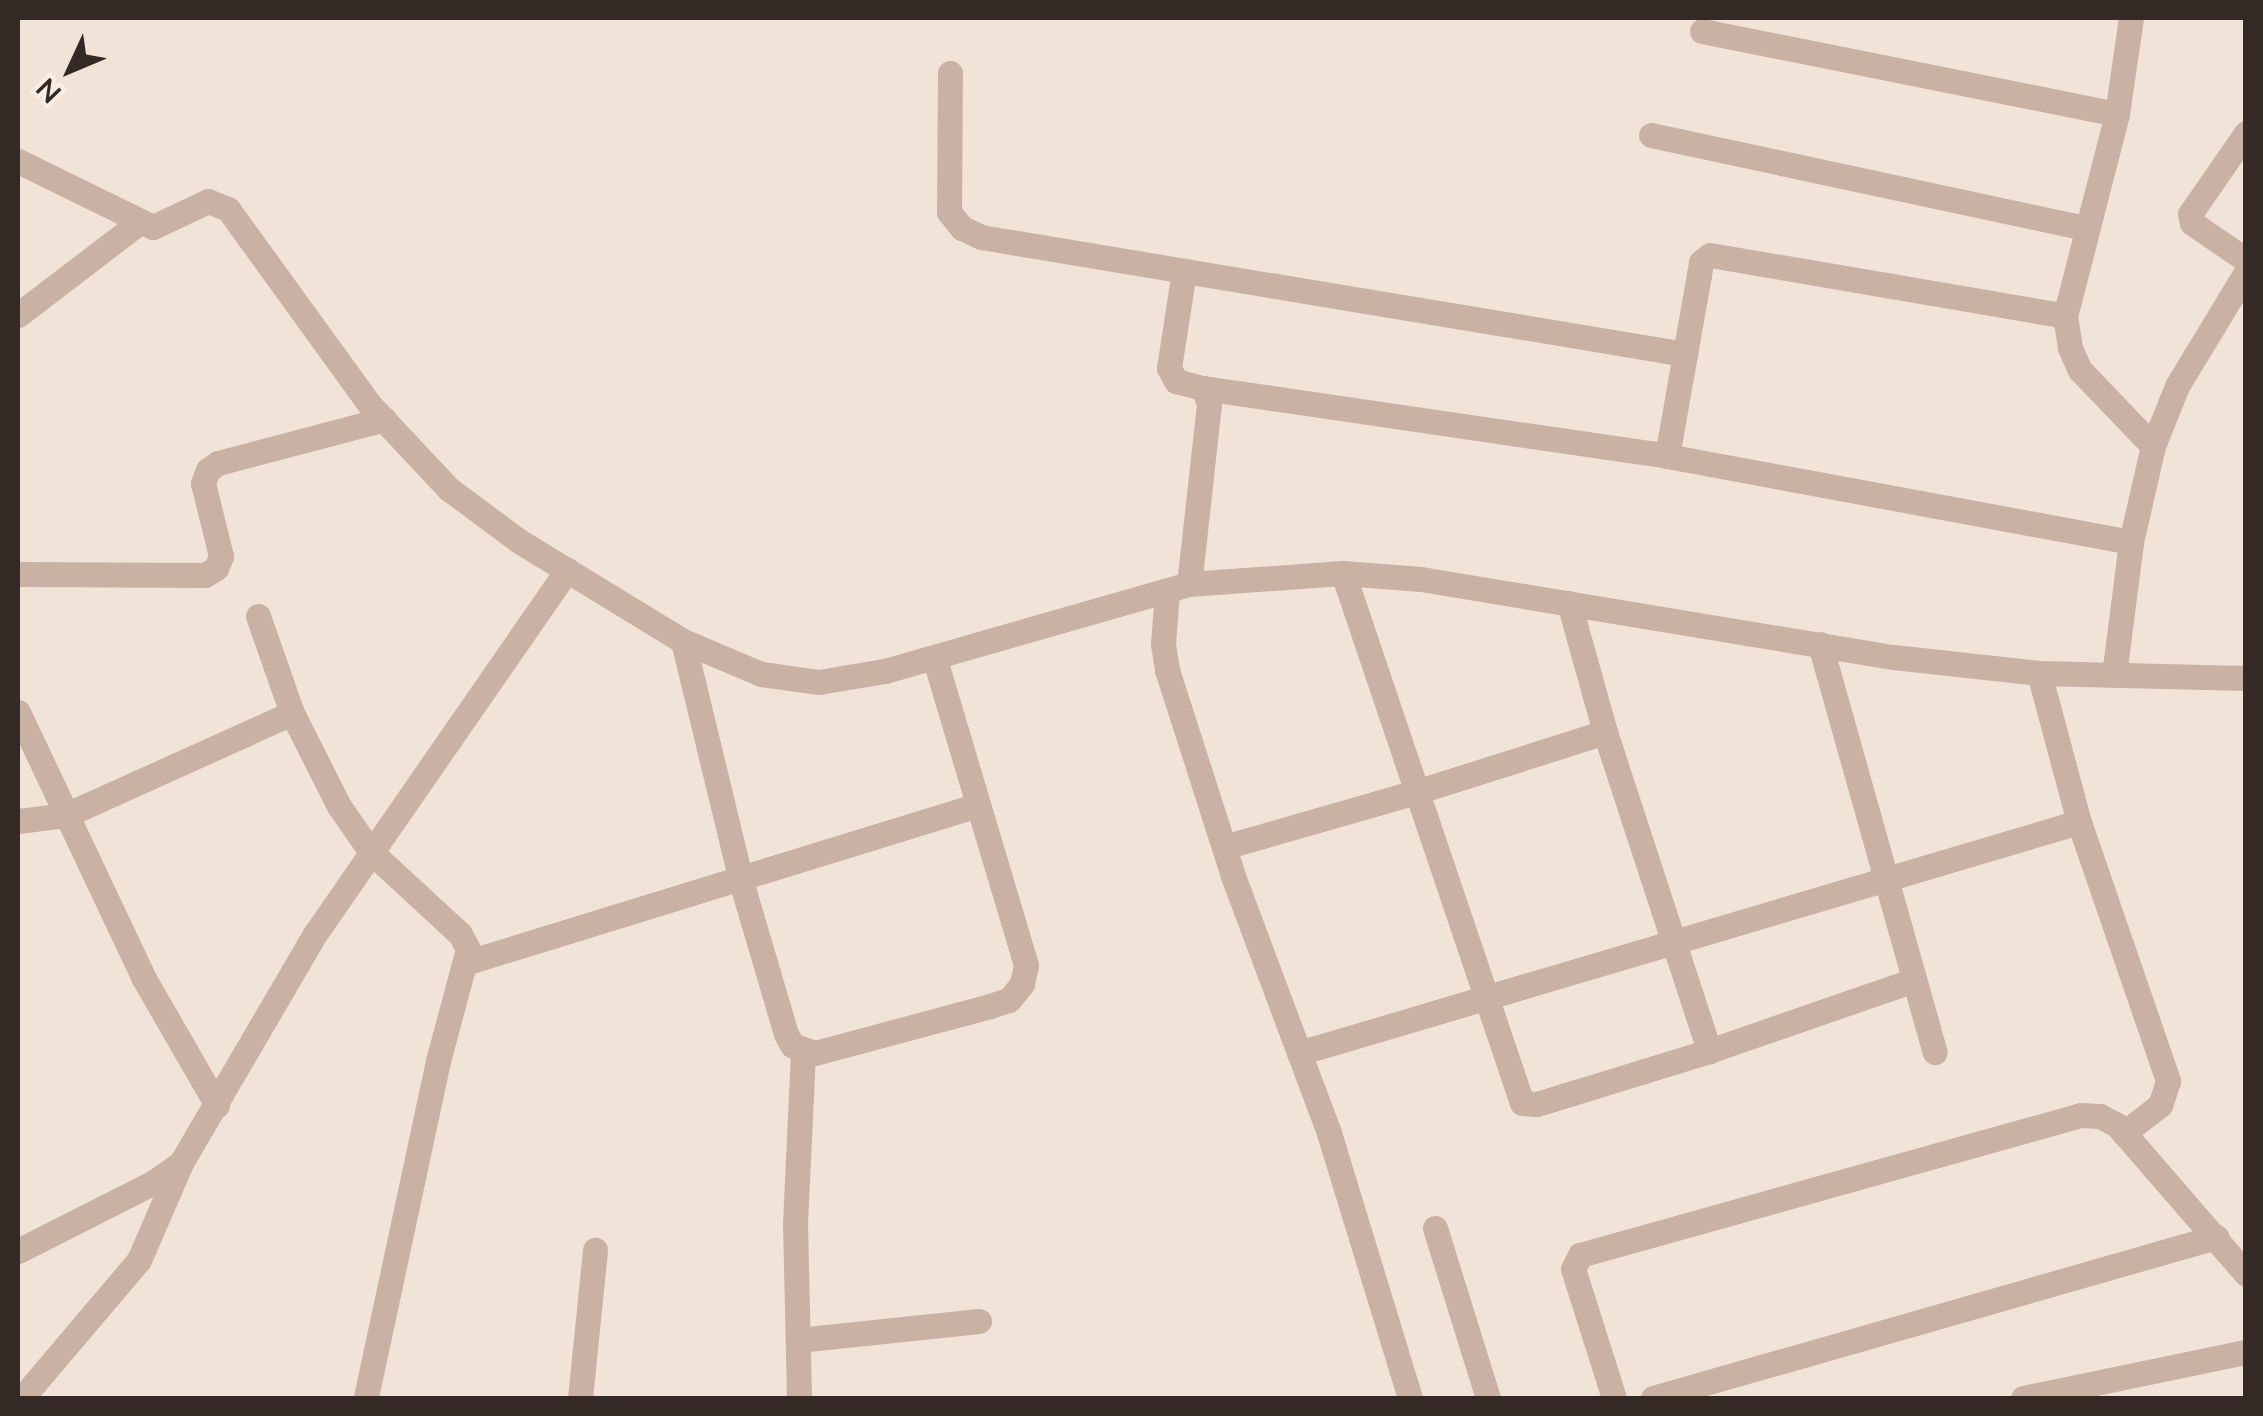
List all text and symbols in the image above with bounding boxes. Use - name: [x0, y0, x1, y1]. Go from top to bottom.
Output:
- north arrow: [20, 20, 120, 120]
- text: N: [28, 71, 68, 111]

